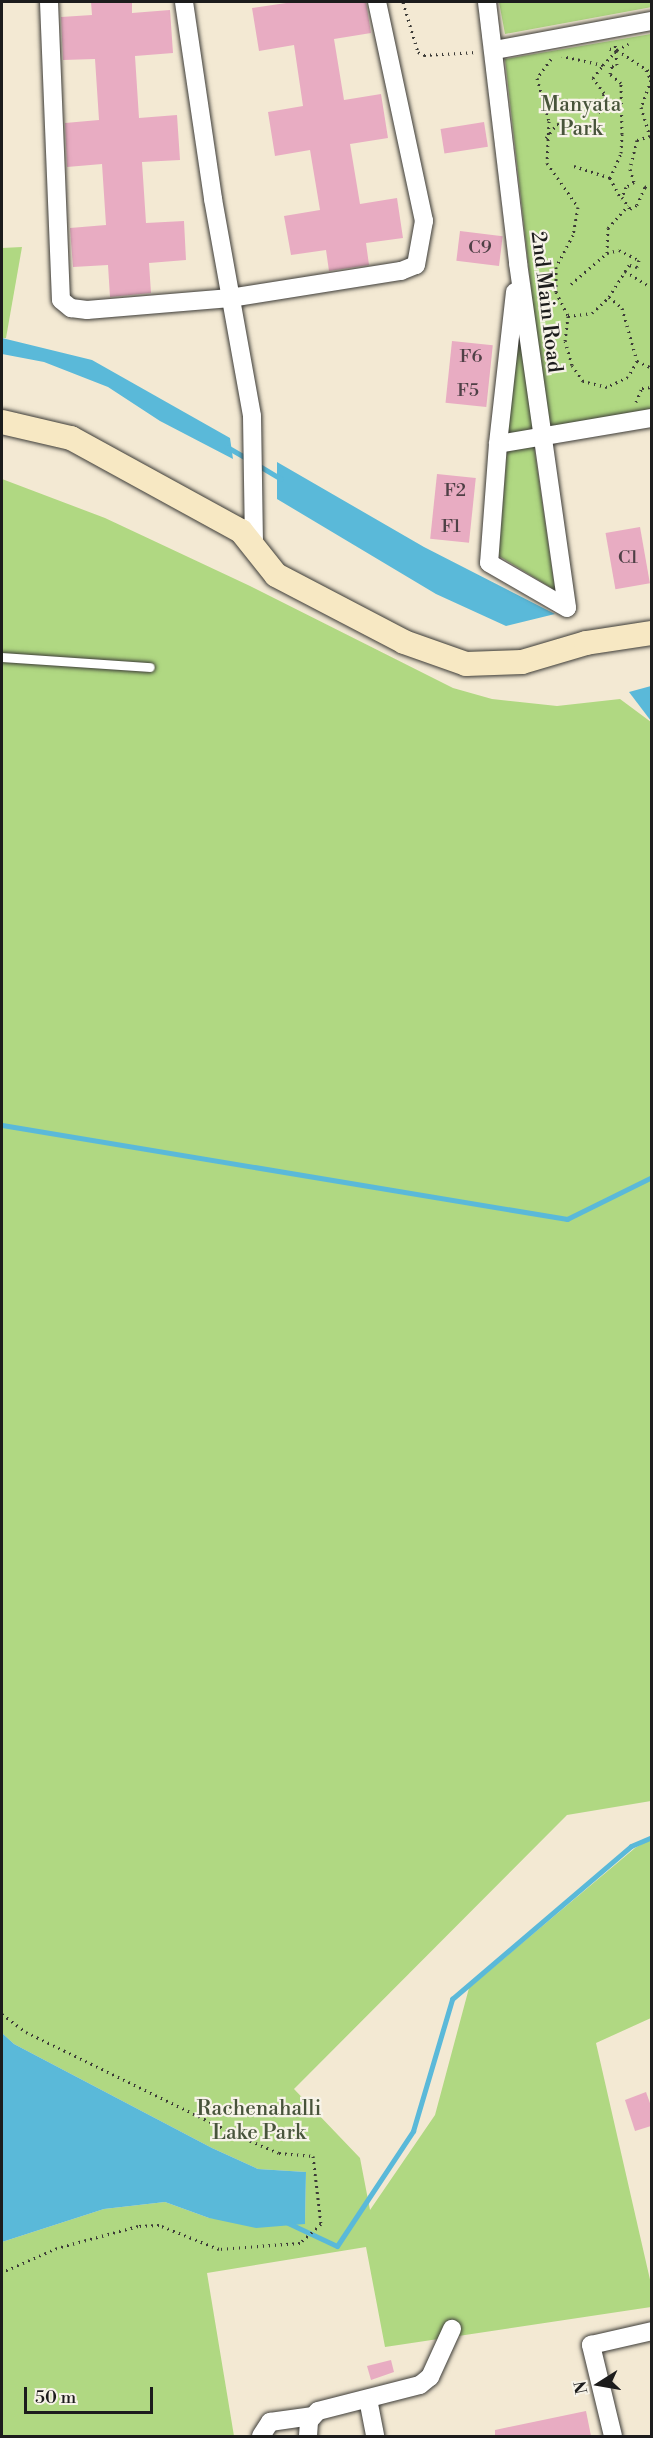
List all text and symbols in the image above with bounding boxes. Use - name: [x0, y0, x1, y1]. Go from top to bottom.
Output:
- park label: Manyata Park: [541, 92, 621, 142]
- street label: 2nd Main Road: [525, 230, 567, 374]
- house number: C9: [468, 237, 492, 259]
- house number: F6: [460, 346, 482, 368]
- house number: F5: [457, 380, 479, 402]
- house number: F2: [444, 480, 466, 502]
- house number: F1: [441, 516, 461, 538]
- house number: C1: [618, 547, 638, 569]
- park label: Rachenahalli Lake Park: [197, 2096, 321, 2146]
- north arrow: [569, 2354, 629, 2414]
- scale bar: [27, 2375, 156, 2413]
- text: N: [570, 2379, 592, 2396]
- text: 50 m: [35, 2386, 76, 2409]

